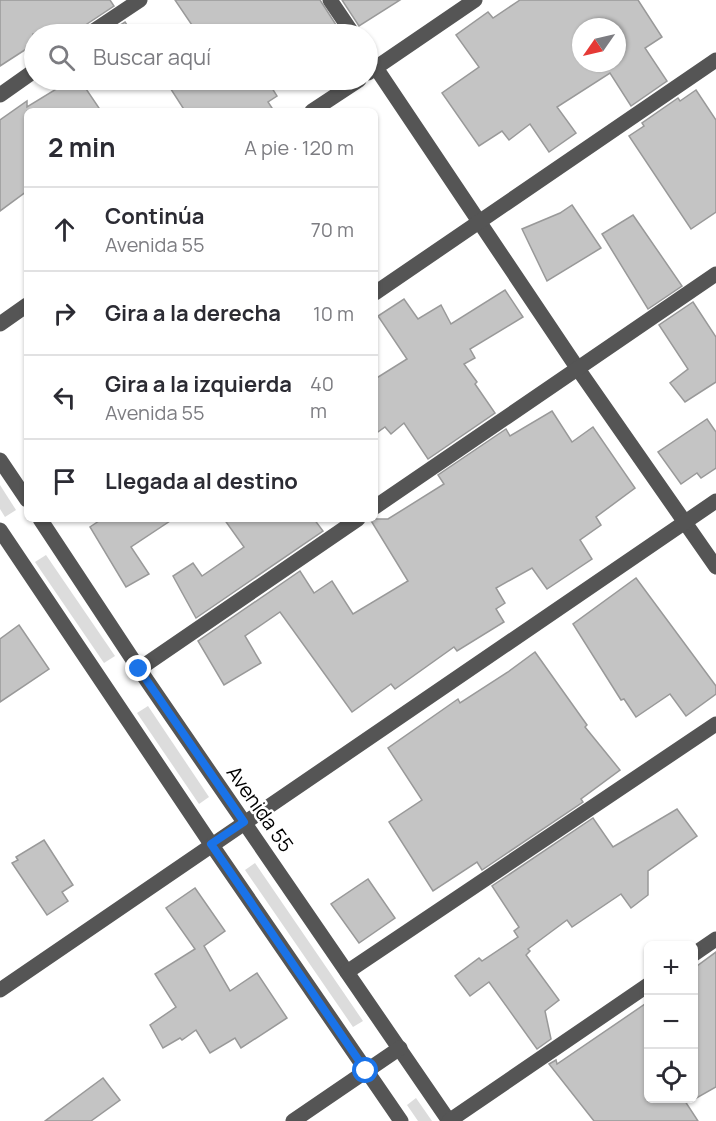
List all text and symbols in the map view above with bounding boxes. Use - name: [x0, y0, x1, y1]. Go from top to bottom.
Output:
- north arrow: [572, 18, 626, 72]
- search box: [24, 24, 378, 90]
- icon: search: [45, 41, 78, 74]
- text: Buscar aquí: [93, 42, 211, 72]
- text: 2 min: [48, 129, 116, 165]
- text: A pie · 120 m: [244, 134, 354, 161]
- text: Continúa: [105, 201, 205, 231]
- icon: ahead: [48, 213, 81, 246]
- text: 70 m: [311, 216, 354, 243]
- text: Avenida 55: [105, 231, 205, 258]
- icon: right: [48, 297, 81, 330]
- text: Gira a la derecha: [105, 298, 281, 328]
- text: 10 m: [313, 300, 354, 327]
- text: Gira a la izquierda: [105, 369, 292, 399]
- text: 40 m: [310, 370, 334, 424]
- icon: left: [48, 381, 81, 414]
- text: Avenida 55: [105, 399, 205, 426]
- icon: arrive: [48, 465, 81, 498]
- text: Llegada al destino: [105, 466, 298, 496]
- route end: [125, 655, 151, 681]
- street label: Avenida 55: [221, 760, 300, 857]
- map controls: [644, 941, 698, 1103]
- button: +: [644, 941, 698, 995]
- button: −: [644, 995, 698, 1049]
- button: locate: [644, 1049, 698, 1103]
- route start: [352, 1057, 378, 1083]

